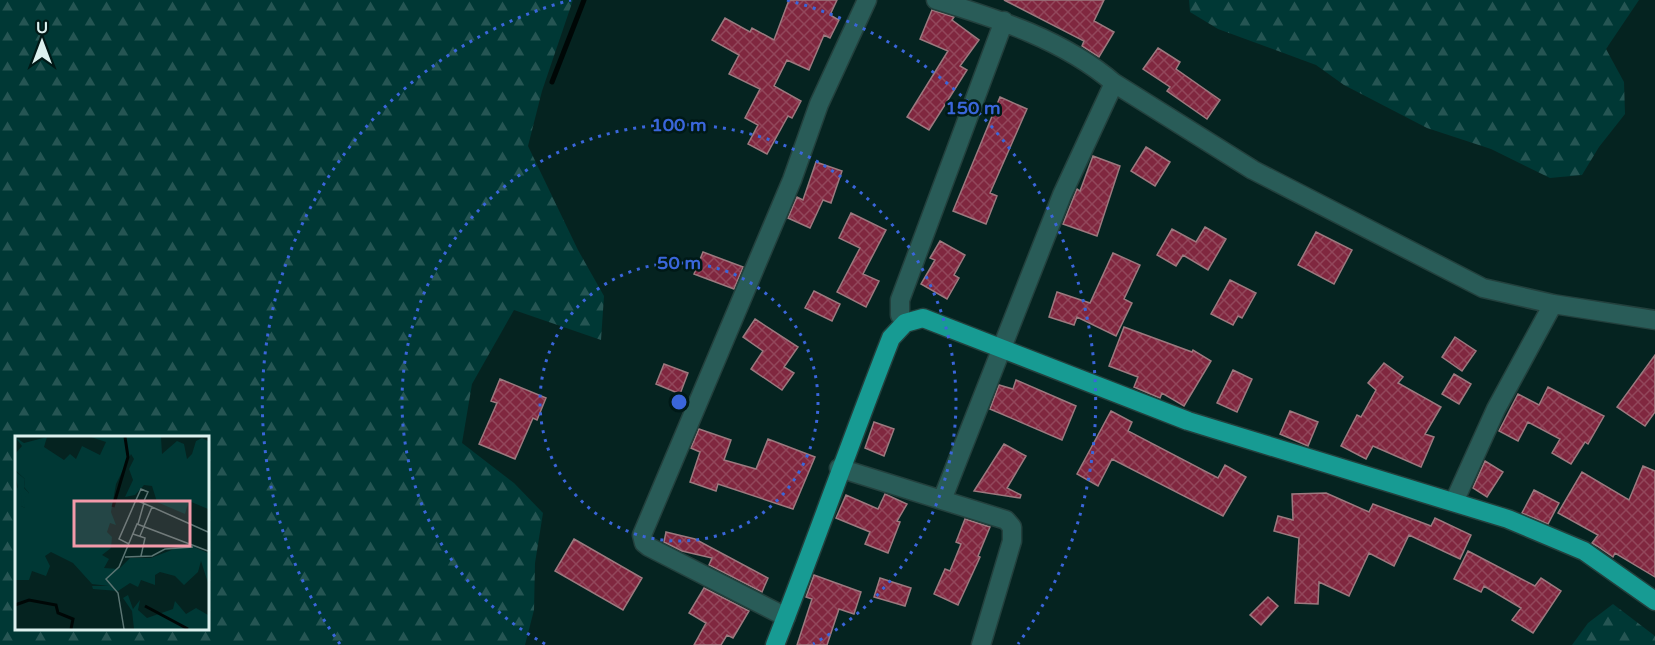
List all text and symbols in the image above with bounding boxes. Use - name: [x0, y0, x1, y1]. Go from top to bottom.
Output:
- north arrow: [12, 12, 72, 72]
- text: U: [36, 18, 48, 38]
- text: 150 m: [945, 97, 1001, 119]
- text: 100 m: [651, 114, 707, 136]
- text: 50 m: [657, 252, 701, 274]
- centre of rings: [669, 392, 689, 412]
- inset map: [15, 436, 208, 630]

